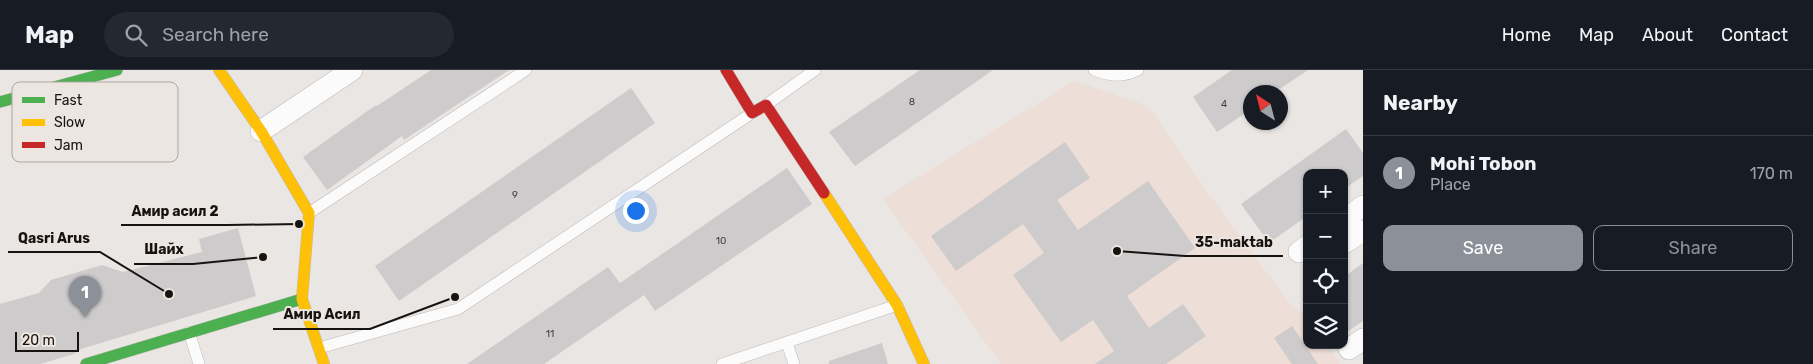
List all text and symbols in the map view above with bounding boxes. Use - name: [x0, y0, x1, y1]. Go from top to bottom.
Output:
- search box: [104, 12, 454, 57]
- text: Map: [25, 21, 74, 49]
- icon: search: [122, 21, 150, 49]
- text: Search here: [162, 23, 269, 46]
- text: Home: [1502, 24, 1551, 46]
- text: Map: [1579, 24, 1614, 46]
- text: About: [1642, 24, 1693, 46]
- text: Contact: [1721, 24, 1788, 46]
- legend: [12, 82, 178, 162]
- north arrow: [1243, 85, 1288, 130]
- text: Nearby: [1383, 90, 1458, 115]
- text: Fast: [54, 92, 83, 109]
- house number: 8: [909, 96, 915, 108]
- house number: 4: [1221, 98, 1227, 110]
- text: Slow: [54, 114, 85, 131]
- text: Jam: [54, 137, 83, 154]
- text: Mohi Tobon: [1430, 152, 1536, 175]
- text: 1: [1395, 164, 1403, 183]
- text: 170 m: [1750, 164, 1793, 183]
- map controls: [1303, 169, 1348, 349]
- button: +: [1303, 169, 1348, 214]
- text: Place: [1430, 175, 1471, 194]
- house number: 9: [512, 189, 518, 201]
- callout: Амир асил 2: [121, 196, 228, 225]
- your location: [623, 198, 649, 224]
- text: Амир асил 2: [131, 203, 219, 220]
- button: −: [1303, 214, 1348, 259]
- callout: Qasri Arus: [8, 223, 100, 252]
- button: Save: [1383, 225, 1583, 271]
- button: Share: [1593, 225, 1793, 271]
- callout: 35-maktab: [1185, 227, 1283, 256]
- text: Qasri Arus: [18, 230, 90, 247]
- text: 35-maktab: [1195, 234, 1273, 251]
- callout: Шайх: [134, 235, 193, 264]
- house number: 10: [716, 235, 726, 247]
- text: Шайх: [144, 241, 184, 258]
- button: locate: [1303, 259, 1348, 304]
- pin: 1: [69, 276, 101, 317]
- callout: Амир Асил: [273, 300, 370, 329]
- button: layers: [1303, 304, 1348, 349]
- text: Амир Асил: [284, 306, 360, 323]
- house number: 11: [546, 328, 554, 340]
- scale bar: [15, 329, 79, 352]
- text: 20 m: [22, 332, 55, 349]

